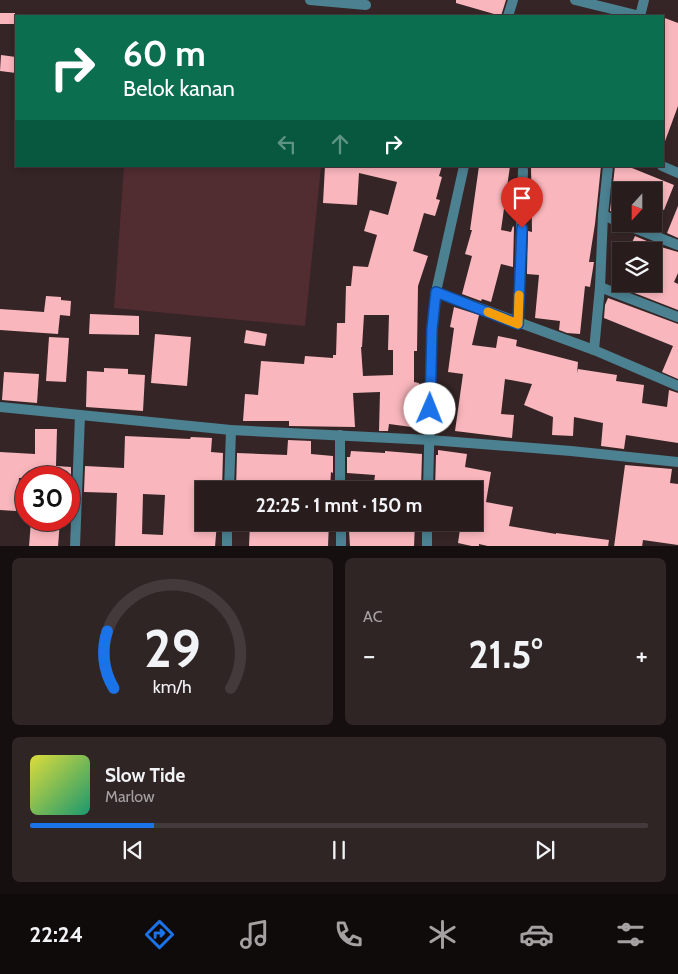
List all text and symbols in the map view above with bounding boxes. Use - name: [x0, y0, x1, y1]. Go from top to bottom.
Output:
- text: 60 m: [123, 32, 206, 75]
- icon: right: [40, 35, 105, 100]
- text: Belok kanan: [123, 75, 235, 102]
- icon: left: [273, 130, 301, 158]
- icon: ahead: [326, 130, 354, 158]
- icon: right: [379, 130, 407, 158]
- pin: [501, 177, 543, 228]
- north arrow: [612, 182, 662, 232]
- map controls: [612, 182, 662, 292]
- icon: arrive: [508, 184, 536, 212]
- button: layers: [612, 242, 662, 292]
- position arrow: [403, 382, 455, 434]
- speed limit sign: 30: [15, 466, 80, 531]
- text: 22:25 · 1 mnt · 150 m: [256, 494, 422, 517]
- text: AC: [363, 607, 383, 626]
- text: 29: [144, 617, 201, 680]
- text: 21.5°: [469, 631, 542, 678]
- text: −: [363, 638, 375, 672]
- text: +: [636, 638, 648, 672]
- text: km/h: [153, 676, 192, 697]
- text: Slow Tide: [105, 764, 185, 787]
- text: Marlow: [105, 787, 155, 806]
- icon: previous: [119, 836, 147, 864]
- icon: pause: [325, 836, 353, 864]
- icon: next: [531, 836, 559, 864]
- icon: directions: [142, 917, 177, 952]
- icon: music: [237, 917, 272, 952]
- icon: phone: [331, 917, 366, 952]
- icon: climate: [425, 917, 460, 952]
- icon: car: [519, 917, 554, 952]
- icon: filters: [613, 917, 648, 952]
- text: 22:24: [30, 921, 83, 948]

